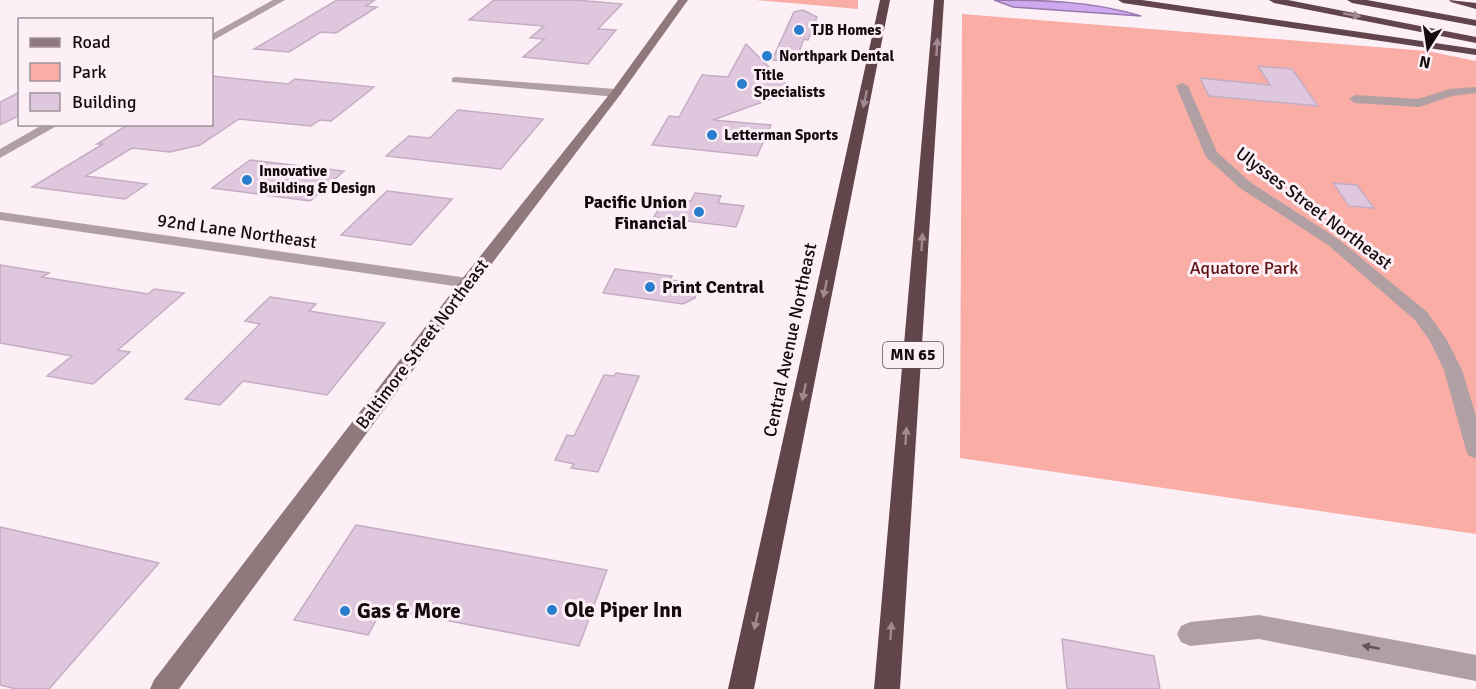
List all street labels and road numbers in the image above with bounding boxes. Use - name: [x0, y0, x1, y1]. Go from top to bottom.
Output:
- street label: Ulysses Street Northeast: [1232, 142, 1396, 274]
- street label: 92nd Lane Northeast: [156, 209, 318, 253]
- street label: Central Avenue Northeast: [759, 241, 821, 439]
- street label: Baltimore Street Northeast: [351, 255, 493, 433]
- road number: MN 65: [883, 342, 943, 368]

